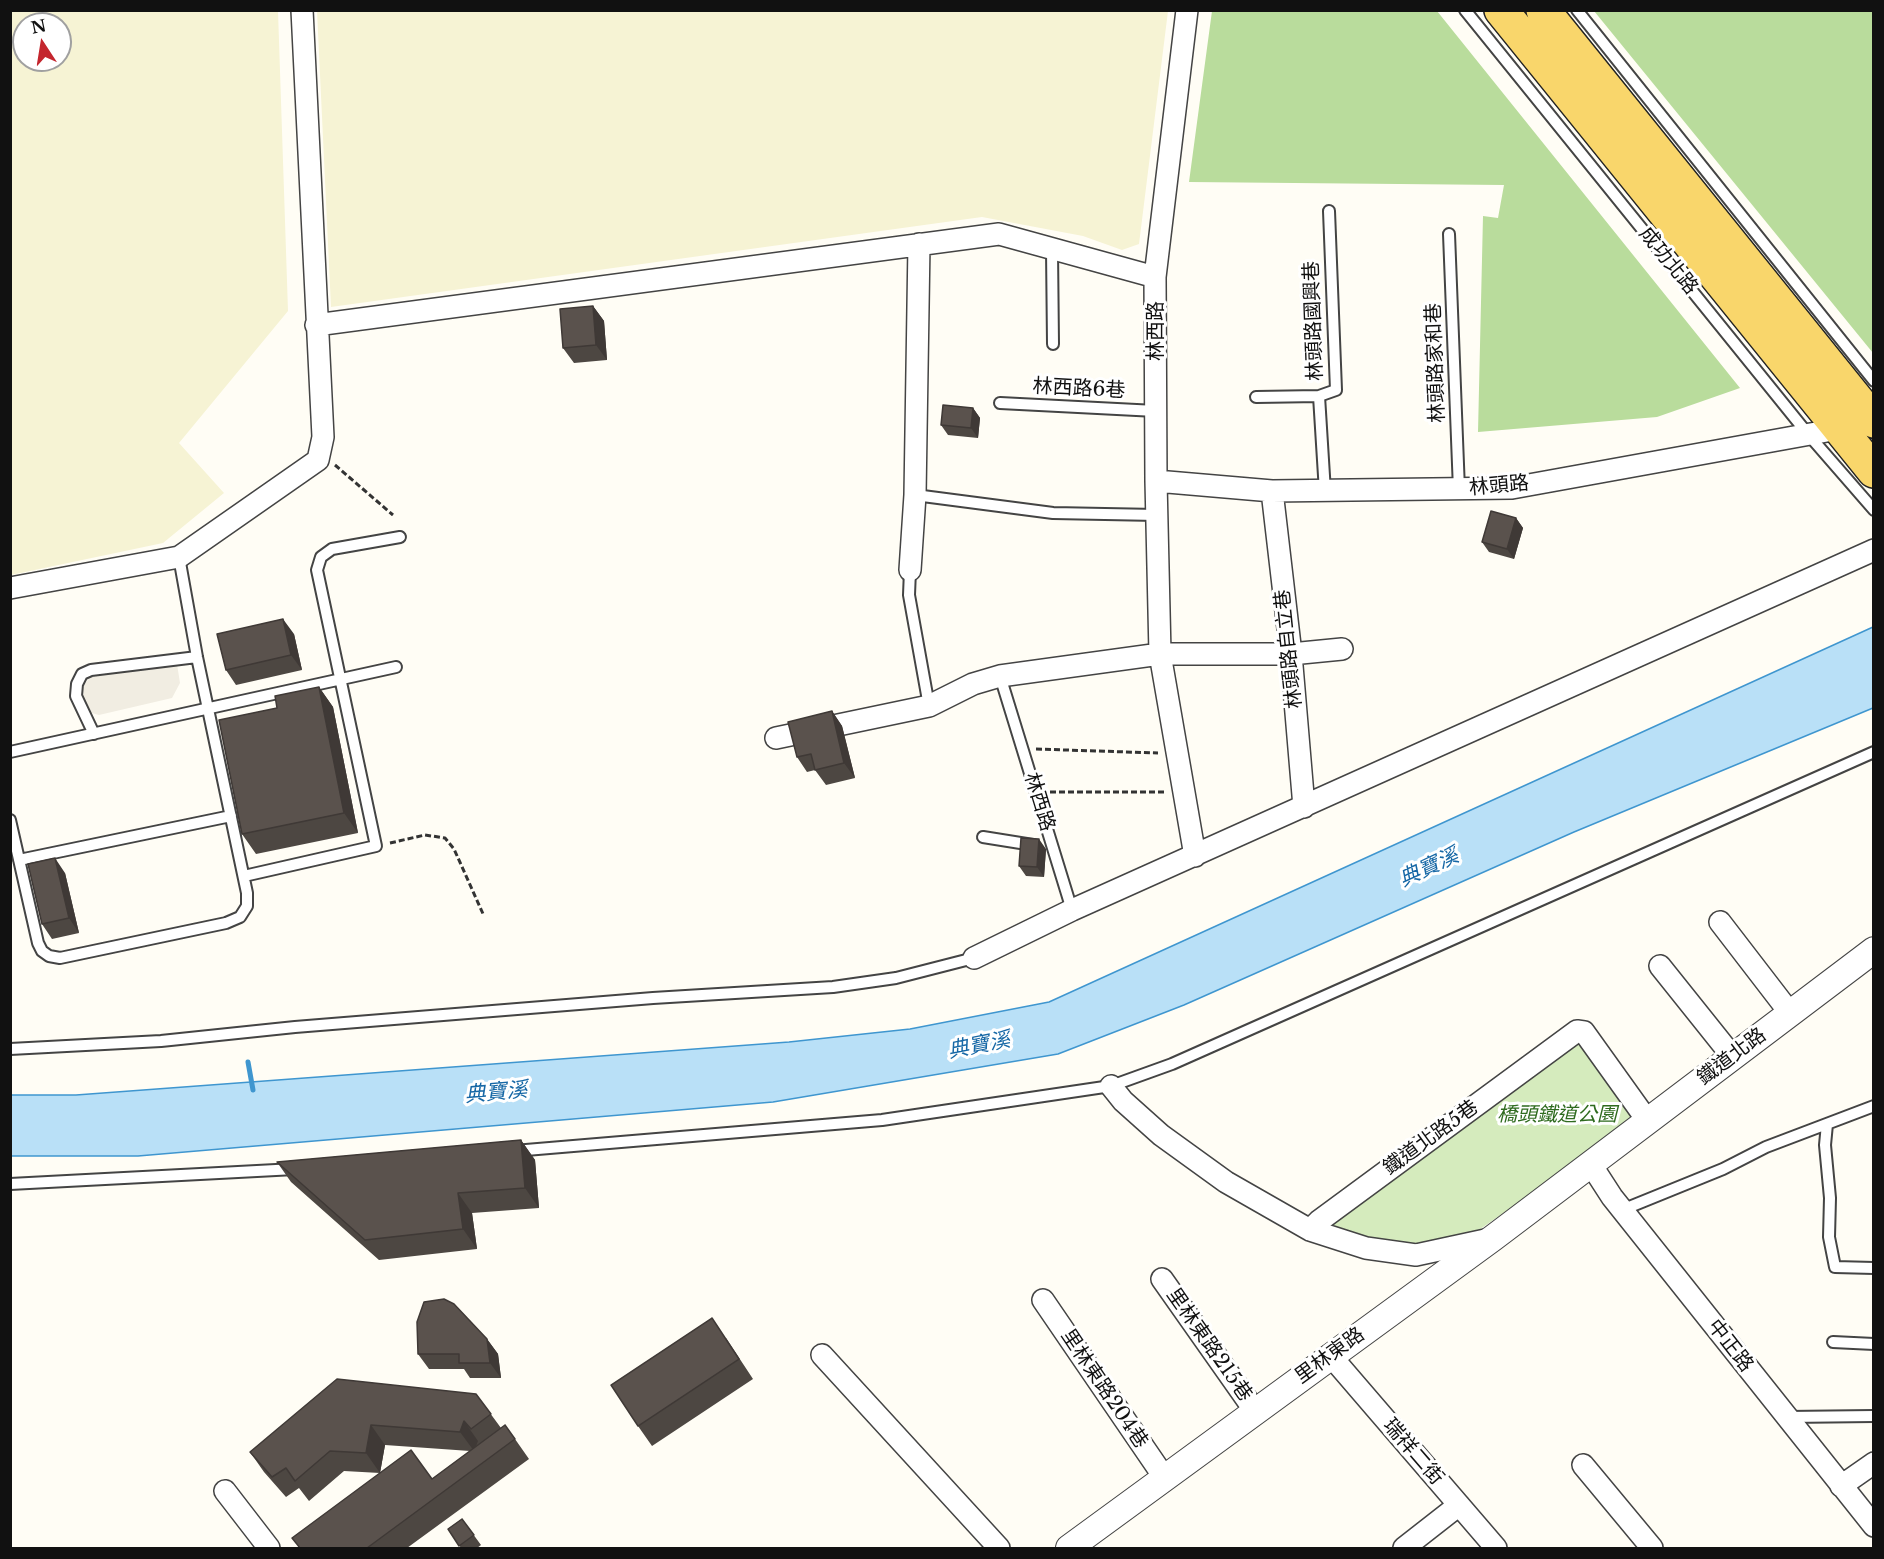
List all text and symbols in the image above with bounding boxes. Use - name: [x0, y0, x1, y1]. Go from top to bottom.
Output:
- north arrow: [12, 12, 72, 72]
- text: N: [29, 15, 48, 38]
- street label: 成功北路: [1634, 222, 1702, 300]
- street label: 林頭路國興巷: [1300, 261, 1328, 381]
- street label: 林西路: [1144, 301, 1168, 361]
- street label: 林頭路家和巷: [1422, 303, 1450, 423]
- street label: 林西路6巷: [1032, 375, 1126, 403]
- street label: 林頭路: [1468, 471, 1530, 501]
- street label: 林頭路自立巷: [1271, 588, 1307, 710]
- street label: 林西路: [1019, 770, 1059, 834]
- water label: 典寶溪: [1395, 843, 1463, 893]
- street label: 鐵道北路: [1693, 1023, 1771, 1091]
- water label: 典寶溪: [946, 1028, 1012, 1064]
- water label: 典寶溪: [464, 1078, 528, 1108]
- street label: 鐵道北路5巷: [1379, 1096, 1483, 1180]
- park label: 橋頭鐵道公園: [1497, 1103, 1617, 1127]
- street label: 里林東路215巷: [1161, 1284, 1257, 1406]
- street label: 中正路: [1702, 1315, 1758, 1377]
- street label: 里林東路: [1291, 1323, 1369, 1389]
- street label: 里林東路204巷: [1055, 1325, 1153, 1453]
- street label: 瑞祥二街: [1378, 1414, 1448, 1490]

